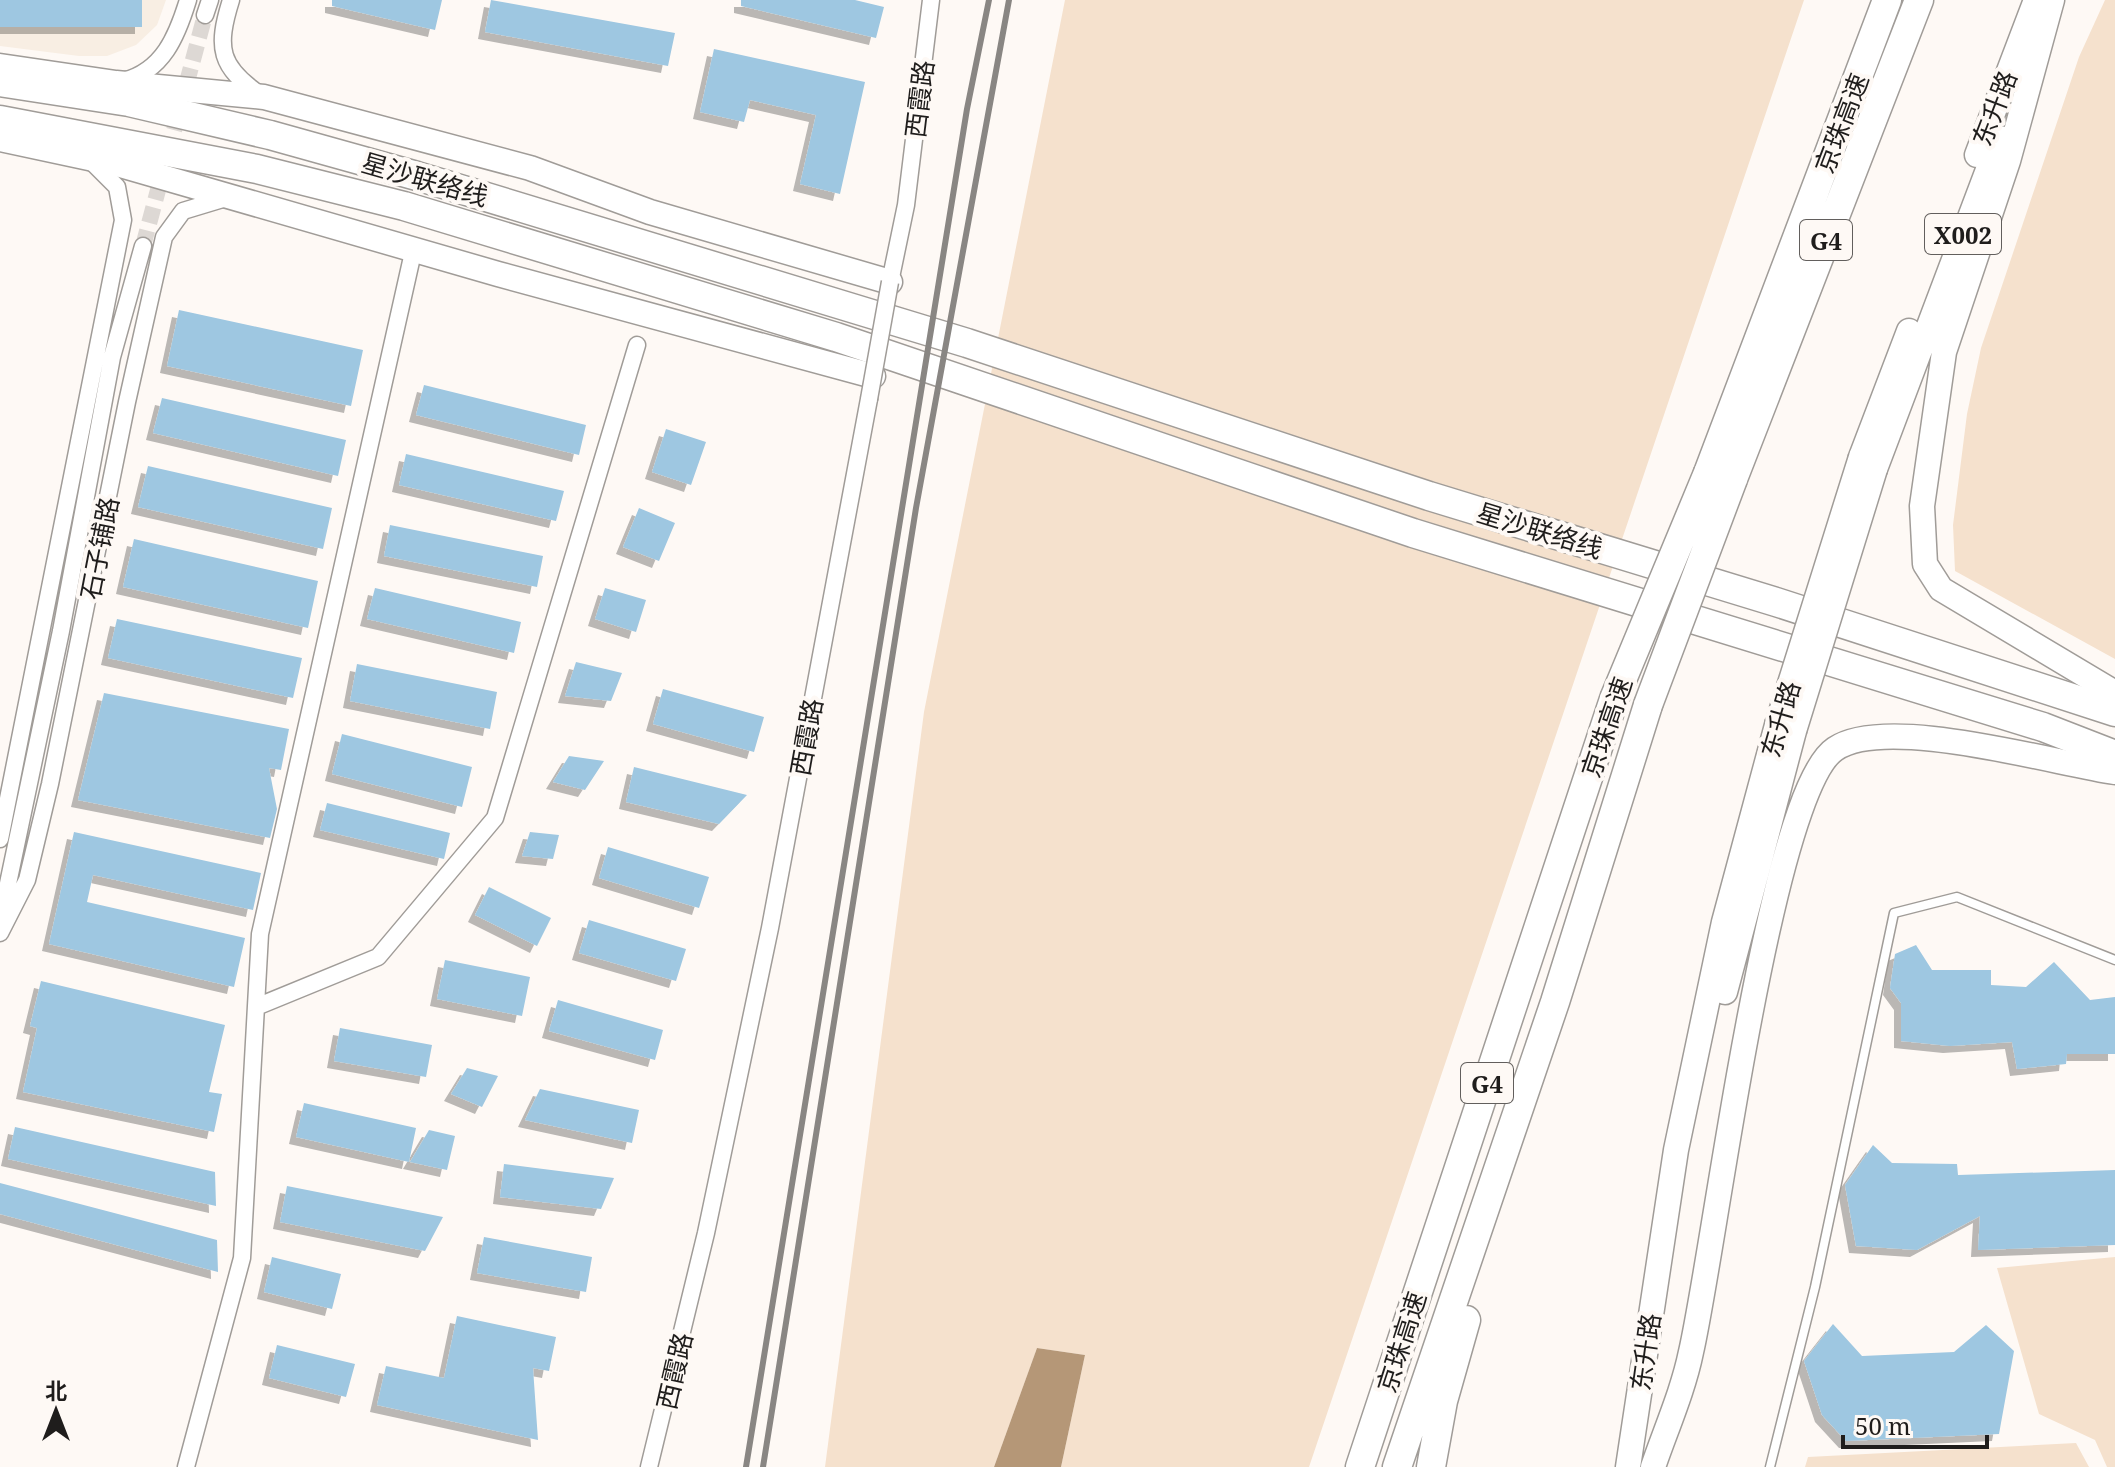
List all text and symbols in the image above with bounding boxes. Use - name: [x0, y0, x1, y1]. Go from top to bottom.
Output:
- street label: 西霞路: [896, 58, 942, 140]
- street label: 东升路: [1963, 65, 2025, 151]
- street label: 京珠高速: [1806, 68, 1876, 178]
- street label: 星沙联络线: [358, 144, 492, 214]
- road number: X002: [1925, 214, 2001, 254]
- road number: G4: [1800, 220, 1852, 260]
- street label: 石子铺路: [71, 494, 127, 602]
- street label: 星沙联络线: [1473, 494, 1607, 566]
- street label: 京珠高速: [1572, 672, 1640, 782]
- street label: 东升路: [1752, 677, 1808, 761]
- street label: 西霞路: [781, 695, 831, 779]
- road number: G4: [1461, 1063, 1513, 1103]
- street label: 京珠高速: [1368, 1287, 1434, 1397]
- street label: 东升路: [1622, 1311, 1668, 1393]
- street label: 西霞路: [648, 1329, 700, 1413]
- north arrow: [16, 1371, 96, 1451]
- text: 北: [45, 1375, 67, 1405]
- scale bar: [1843, 1399, 1987, 1449]
- text: 50 m: [1855, 1409, 1911, 1442]

